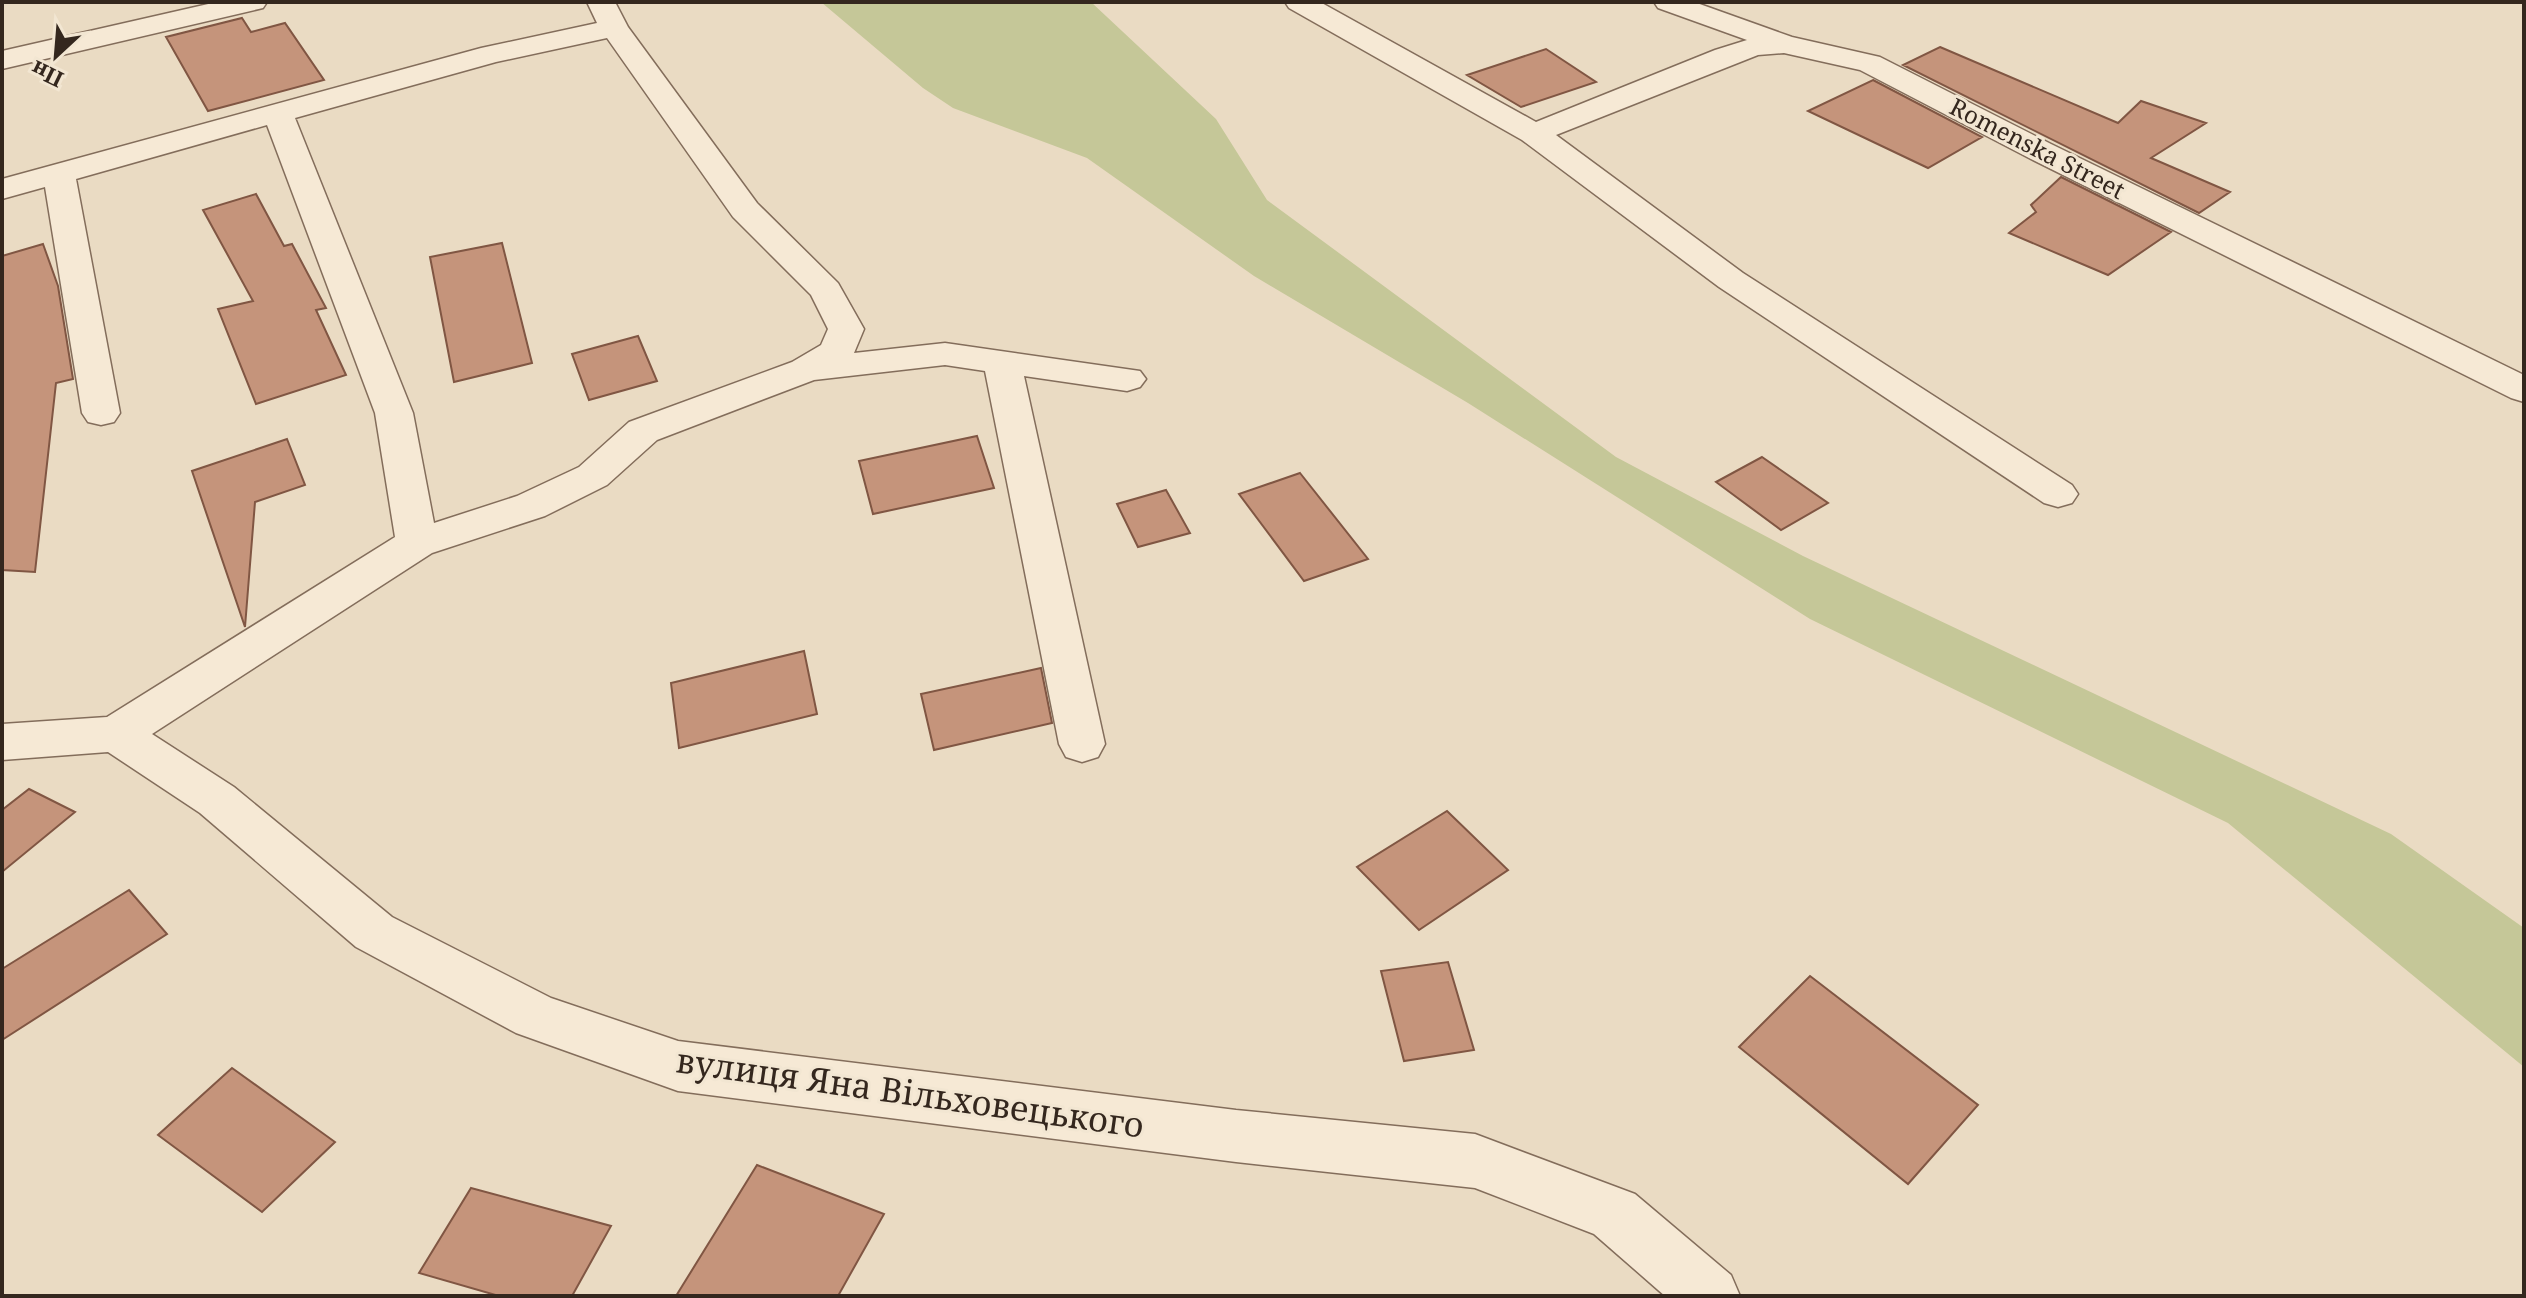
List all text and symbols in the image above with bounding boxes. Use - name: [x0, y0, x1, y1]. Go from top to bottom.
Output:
- north arrow: [16, 16, 96, 96]
- text: Пн: [25, 54, 68, 95]
- street label: Romenska Street: [1945, 89, 2131, 206]
- street label: вулиця Яна Вільховецького: [673, 1036, 1147, 1148]

